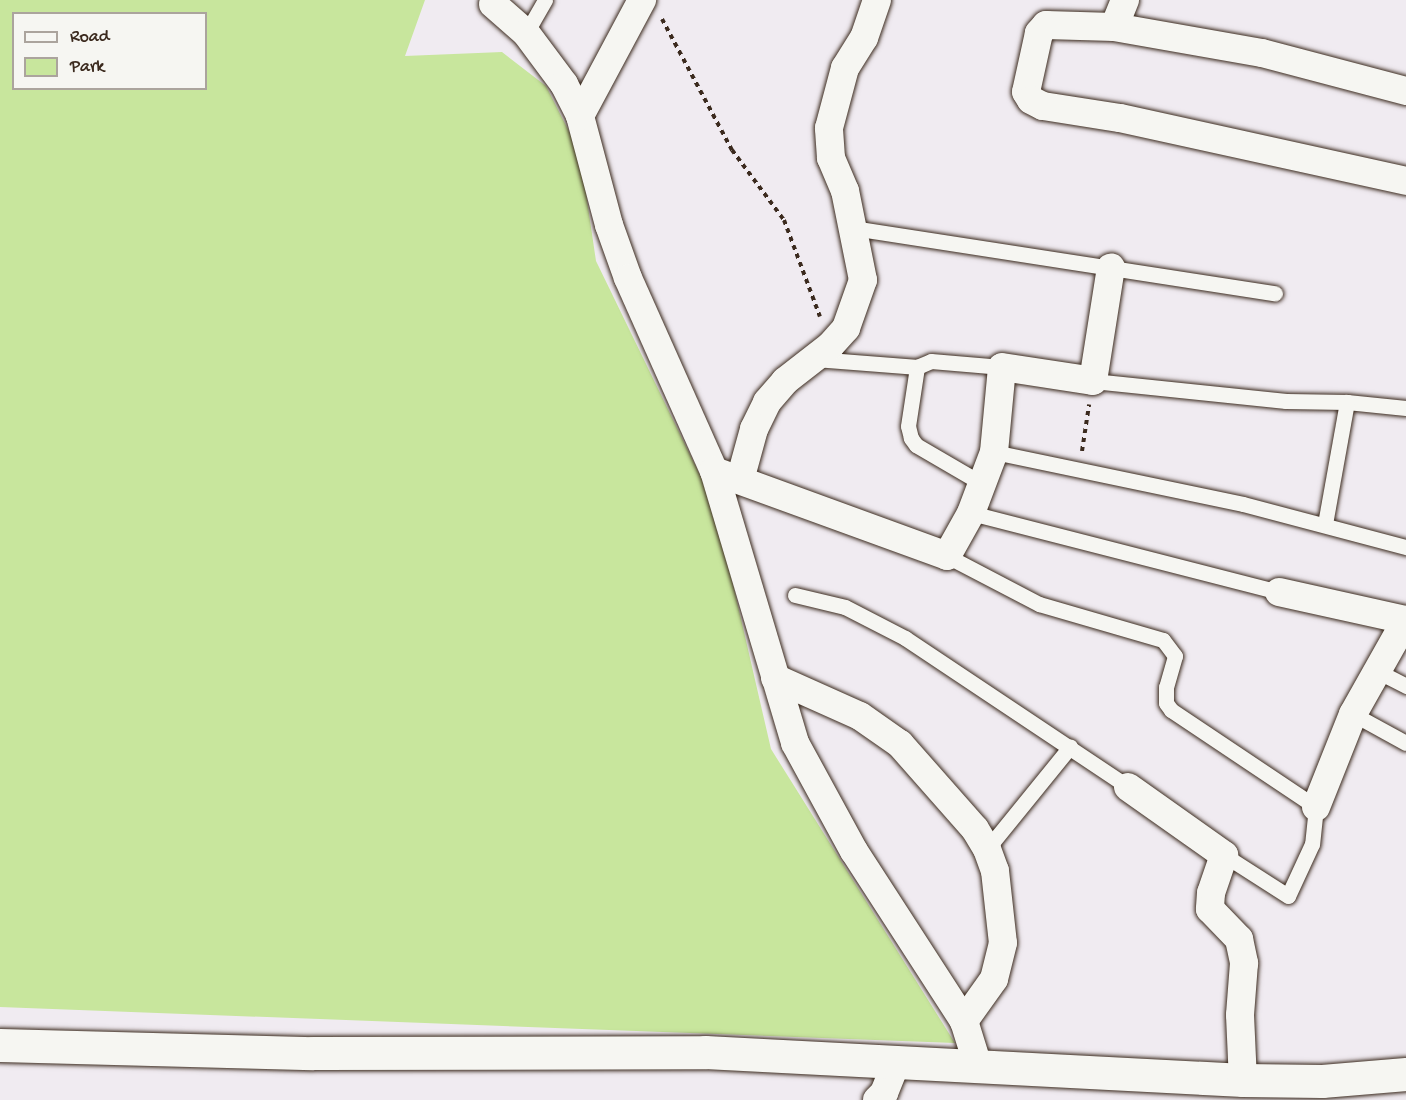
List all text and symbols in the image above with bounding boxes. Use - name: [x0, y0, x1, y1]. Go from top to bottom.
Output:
- legend: [12, 12, 207, 90]
- text: Road: [70, 27, 109, 48]
- text: Park: [70, 57, 104, 78]

